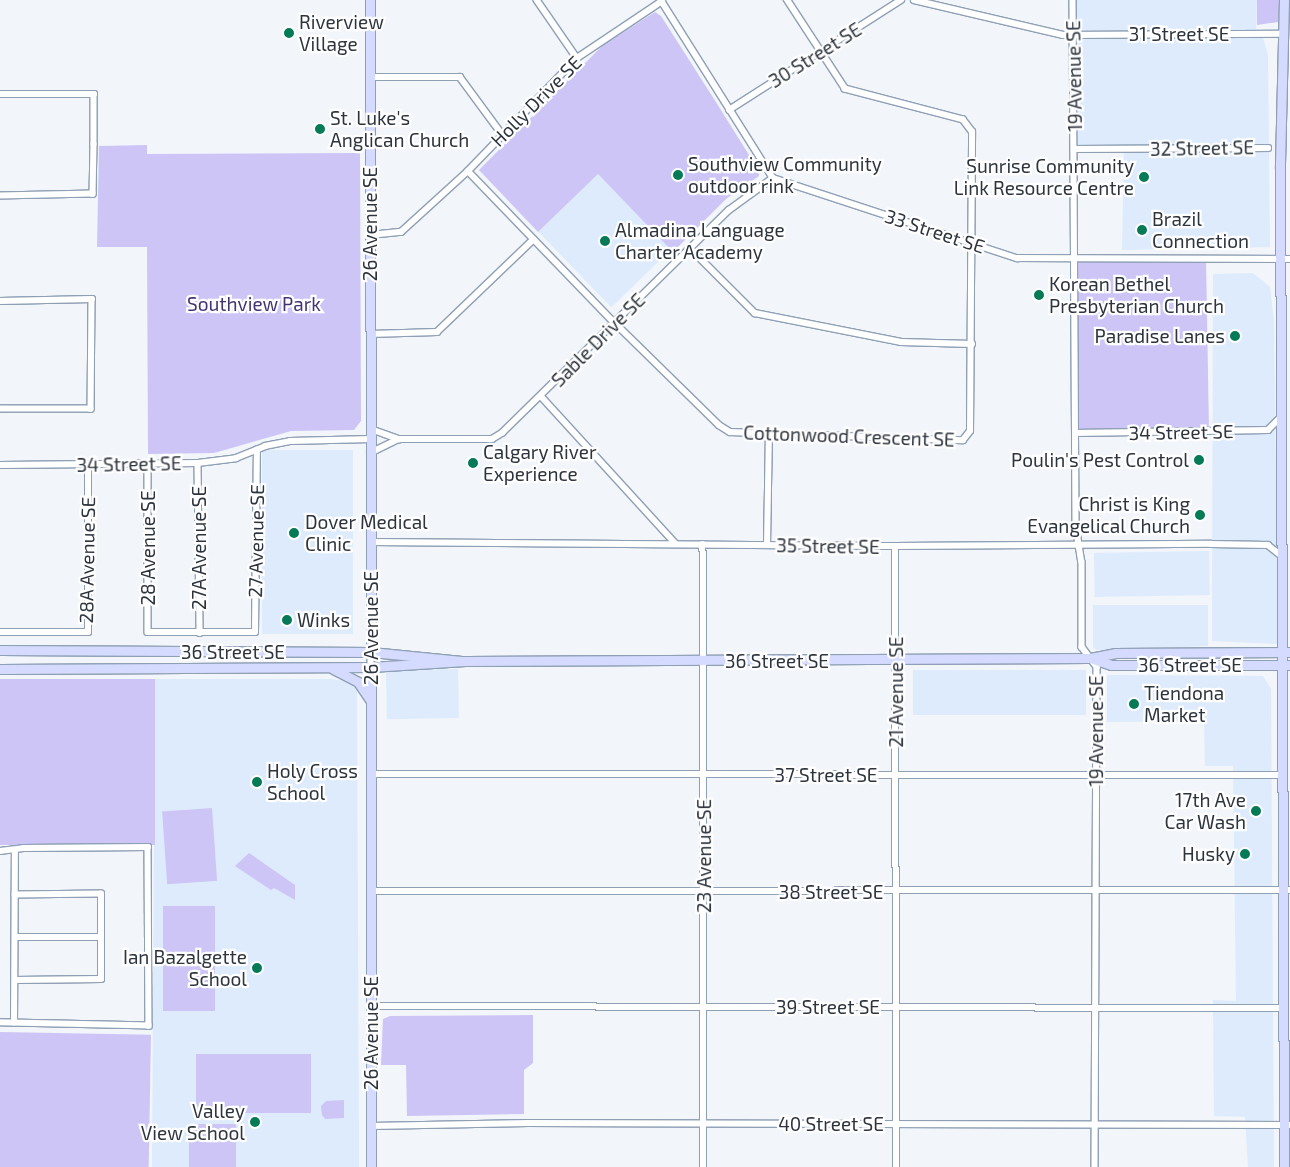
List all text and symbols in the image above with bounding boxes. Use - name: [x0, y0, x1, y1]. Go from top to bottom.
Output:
- place label: Riverview Village: [299, 11, 384, 55]
- street label: 30 Street SE: [765, 18, 865, 92]
- street label: 19 Avenue SE: [1062, 20, 1086, 132]
- street label: 31 Street SE: [1129, 23, 1229, 45]
- marker: Riverview Village: [283, 27, 295, 39]
- street label: Holly Drive SE: [486, 51, 586, 151]
- place label: St. Luke's Anglican Church: [330, 107, 469, 151]
- marker: St. Luke's Anglican Church: [314, 123, 326, 135]
- street label: 32 Street SE: [1150, 136, 1254, 160]
- place label: Southview Community outdoor rink: [688, 153, 882, 197]
- place label: Sunrise Community Link Resource Centre: [954, 155, 1134, 199]
- street label: 26 Avenue SE: [359, 167, 381, 281]
- marker: Southview Community outdoor rink: [672, 169, 684, 181]
- marker: Sunrise Community Link Resource Centre: [1138, 171, 1150, 183]
- street label: 33 Street SE: [882, 204, 988, 258]
- place label: Brazil Connection: [1152, 208, 1249, 252]
- place label: Almadina Language Charter Academy: [615, 219, 785, 263]
- marker: Brazil Connection: [1136, 224, 1148, 236]
- marker: Almadina Language Charter Academy: [599, 235, 611, 247]
- place label: Korean Bethel Presbyterian Church: [1049, 273, 1224, 317]
- street label: Sable Drive SE: [547, 289, 649, 391]
- marker: Korean Bethel Presbyterian Church: [1033, 289, 1045, 301]
- park label: Southview Park: [187, 293, 321, 315]
- place label: Paradise Lanes: [1095, 325, 1225, 347]
- marker: Paradise Lanes: [1229, 330, 1241, 342]
- street label: 34 Street SE: [1128, 420, 1234, 444]
- street label: Cottonwood Crescent SE: [743, 421, 955, 451]
- place label: Calgary River Experience: [483, 441, 597, 485]
- place label: Poulin's Pest Control: [1011, 449, 1189, 471]
- street label: 34 Street SE: [76, 452, 182, 476]
- marker: Poulin's Pest Control: [1193, 454, 1205, 466]
- marker: Calgary River Experience: [467, 457, 479, 469]
- street label: 27 Avenue SE: [244, 484, 268, 598]
- street label: 27A Avenue SE: [188, 485, 210, 611]
- street label: 28 Avenue SE: [137, 490, 159, 606]
- place label: Christ is King Evangelical Church: [1027, 493, 1190, 537]
- street label: 28A Avenue SE: [74, 496, 100, 624]
- marker: Christ is King Evangelical Church: [1194, 509, 1206, 521]
- place label: Dover Medical Clinic: [305, 511, 428, 555]
- marker: Dover Medical Clinic: [287, 526, 301, 540]
- street label: 35 Street SE: [776, 534, 880, 558]
- street label: 26 Avenue SE: [360, 571, 382, 685]
- place label: Winks: [297, 609, 350, 631]
- marker: Winks: [281, 614, 293, 626]
- street label: 21 Avenue SE: [885, 636, 907, 748]
- street label: 36 Street SE: [181, 641, 285, 663]
- street label: 36 Street SE: [725, 650, 829, 672]
- street label: 36 Street SE: [1138, 654, 1242, 676]
- street label: 19 Avenue SE: [1085, 675, 1107, 787]
- place label: Tiendona Market: [1144, 682, 1224, 726]
- marker: Tiendona Market: [1128, 698, 1140, 710]
- place label: Holy Cross School: [267, 760, 358, 804]
- street label: 37 Street SE: [775, 764, 877, 786]
- marker: Holy Cross School: [251, 776, 263, 788]
- place label: 17th Ave Car Wash: [1164, 789, 1246, 833]
- street label: 23 Avenue SE: [693, 799, 715, 913]
- marker: 17th Ave Car Wash: [1250, 805, 1262, 817]
- place label: Husky: [1182, 843, 1235, 865]
- marker: Husky: [1239, 848, 1251, 860]
- street label: 38 Street SE: [779, 881, 883, 903]
- place label: Ian Bazalgette School: [123, 946, 247, 990]
- marker: Ian Bazalgette School: [251, 962, 263, 974]
- street label: 26 Avenue SE: [360, 976, 382, 1090]
- street label: 39 Street SE: [776, 996, 880, 1018]
- place label: Valley View School: [140, 1100, 245, 1144]
- street label: 40 Street SE: [778, 1113, 884, 1135]
- marker: Valley View School: [249, 1116, 261, 1128]

